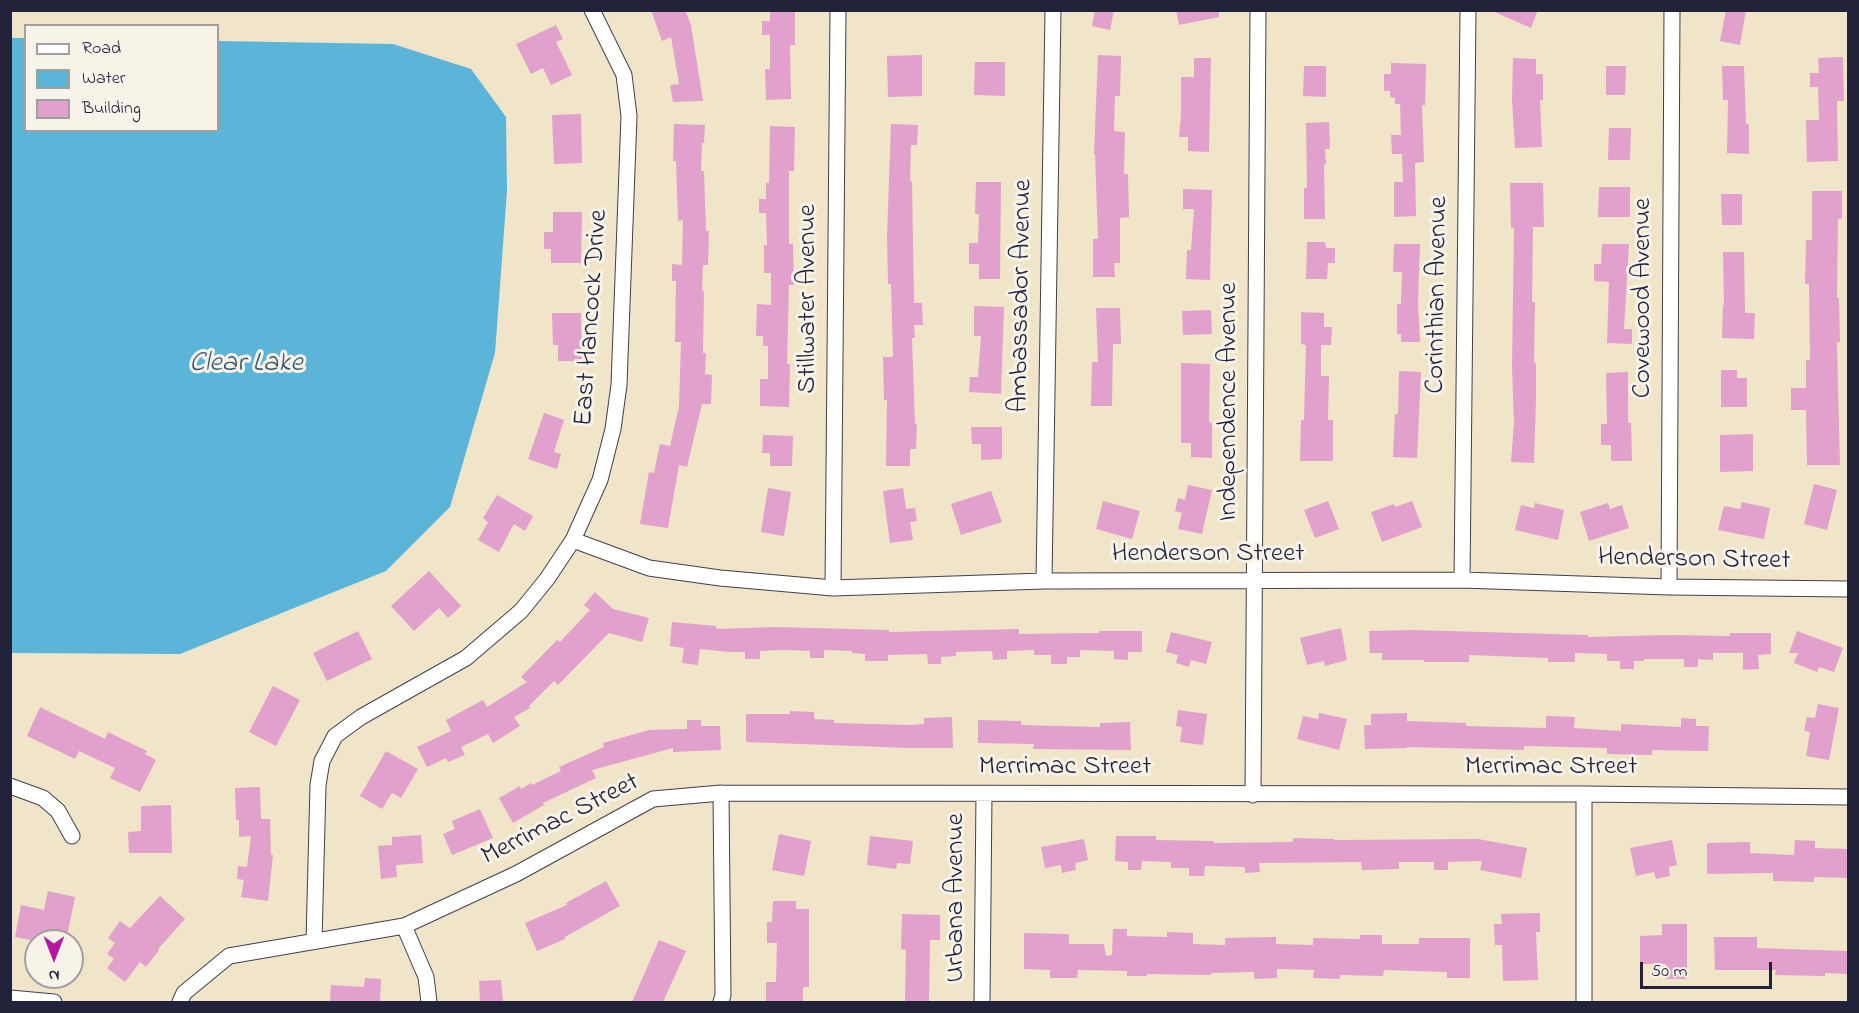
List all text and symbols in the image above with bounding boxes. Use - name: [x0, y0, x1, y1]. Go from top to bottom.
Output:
- legend: [24, 24, 219, 132]
- text: Road: [82, 36, 121, 62]
- text: Water: [82, 66, 125, 92]
- text: Building: [82, 96, 141, 122]
- street label: Ambassador Avenue: [1005, 179, 1041, 413]
- street label: Corinthian Avenue: [1421, 196, 1457, 394]
- street label: Covewood Avenue: [1629, 198, 1661, 398]
- street label: Stillwater Avenue: [794, 204, 826, 394]
- street label: East Hancock Drive: [569, 209, 617, 427]
- street label: Independence Avenue: [1215, 282, 1247, 522]
- water label: Clear Lake: [189, 348, 303, 382]
- street label: Henderson Street: [1112, 540, 1304, 572]
- street label: Henderson Street: [1597, 543, 1791, 579]
- street label: Merrimac Street: [979, 753, 1151, 785]
- street label: Merrimac Street: [1465, 753, 1637, 785]
- street label: Merrimac Street: [477, 767, 645, 875]
- street label: Urbana Avenue: [942, 813, 974, 983]
- north arrow: [24, 929, 84, 989]
- scale bar: [1643, 950, 1775, 988]
- text: 50 m: [1651, 959, 1688, 985]
- text: N: [49, 963, 59, 987]

